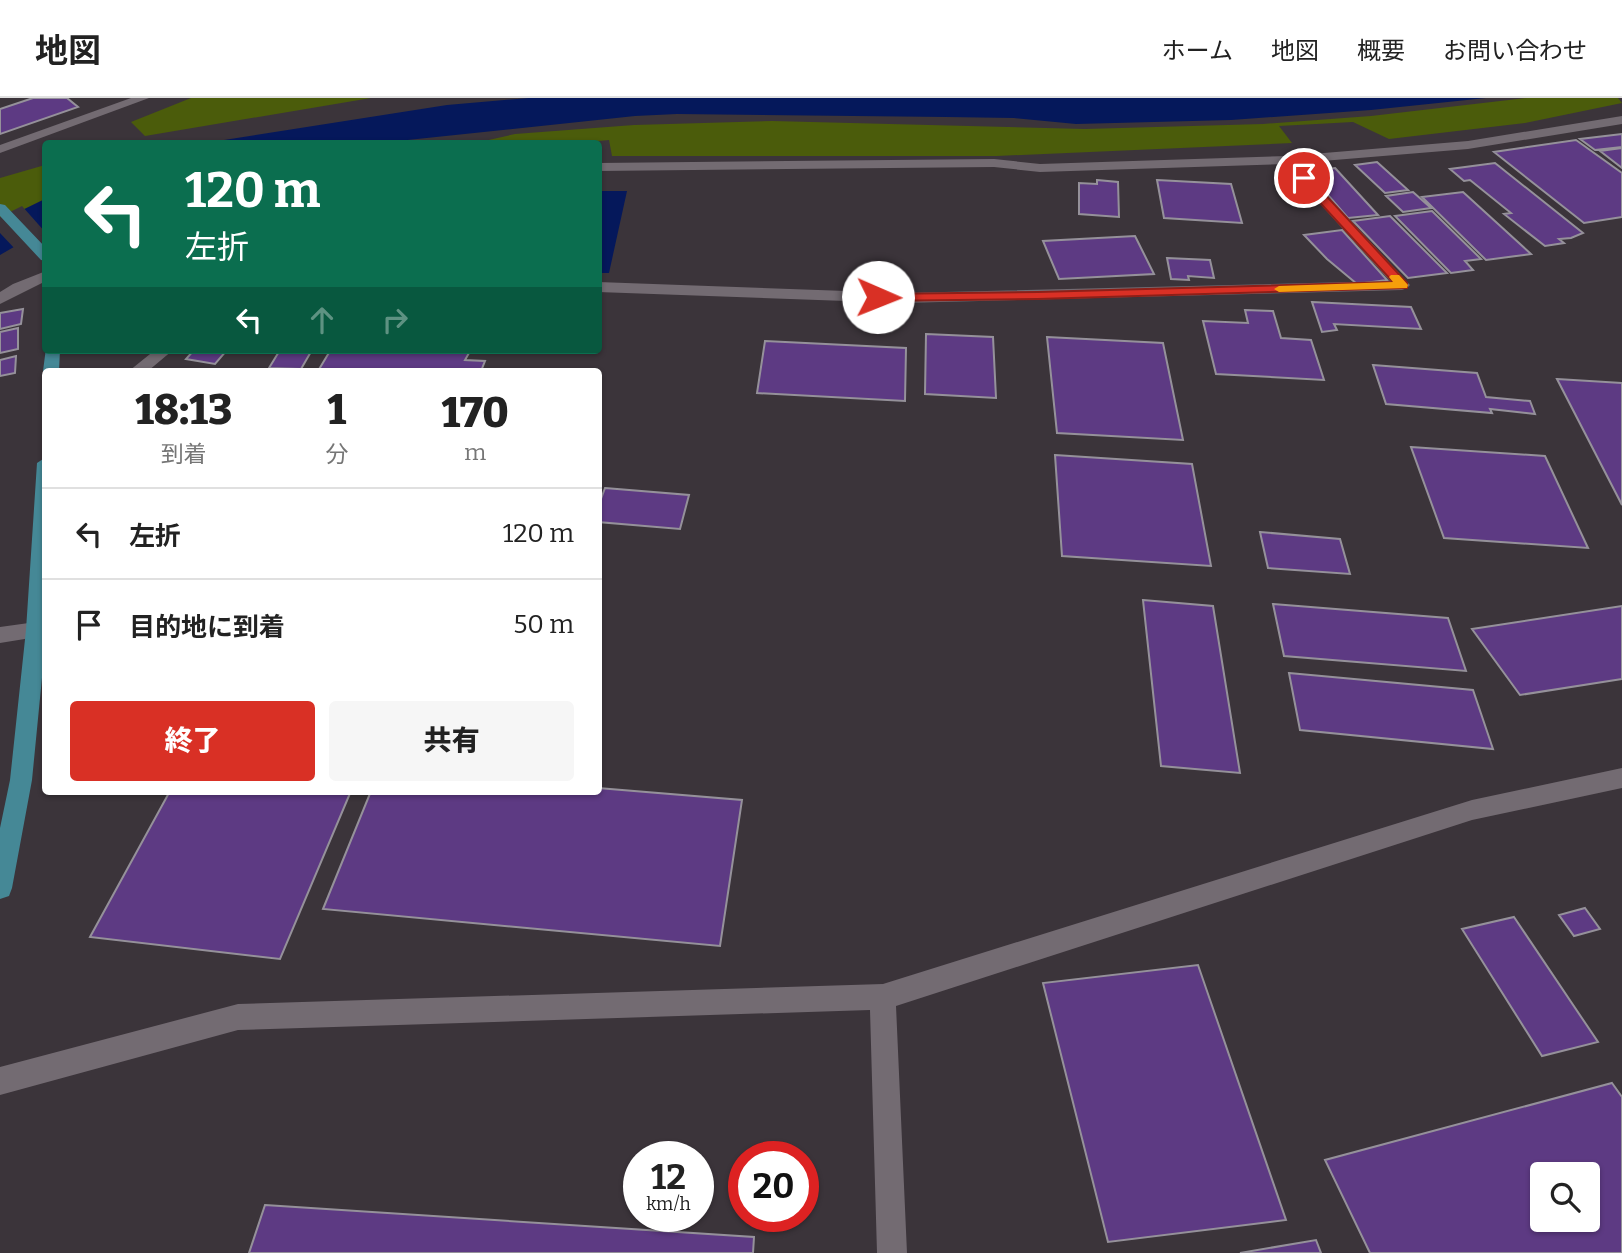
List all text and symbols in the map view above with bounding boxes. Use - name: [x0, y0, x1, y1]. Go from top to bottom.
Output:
- text: 地図: [35, 31, 101, 71]
- text: ホーム: [1162, 37, 1233, 65]
- text: 地図: [1271, 37, 1319, 65]
- text: 概要: [1357, 37, 1405, 65]
- text: お問い合わせ: [1443, 37, 1587, 65]
- pin: [1274, 148, 1334, 208]
- icon: arrive: [1285, 159, 1323, 197]
- text: 120 m: [185, 161, 320, 220]
- icon: left: [70, 168, 161, 259]
- text: 左折: [185, 228, 249, 266]
- position arrow: [841, 260, 915, 334]
- icon: left: [230, 301, 268, 339]
- icon: ahead: [303, 301, 341, 339]
- icon: right: [376, 301, 414, 339]
- text: 18:13: [135, 385, 232, 435]
- text: 1: [328, 385, 346, 435]
- text: 170: [441, 388, 509, 438]
- text: m: [464, 438, 486, 466]
- text: 到着: [161, 440, 207, 468]
- text: 分: [325, 440, 348, 468]
- icon: left: [70, 515, 108, 553]
- text: 120 m: [503, 518, 574, 549]
- text: 左折: [129, 521, 181, 552]
- icon: arrive: [70, 606, 108, 644]
- text: 50 m: [513, 609, 574, 640]
- text: 目的地に到着: [129, 612, 285, 643]
- button: 終了: [70, 701, 315, 781]
- button: 共有: [329, 701, 574, 781]
- speed limit sign: 20: [728, 1141, 819, 1232]
- text: 12: [651, 1156, 686, 1198]
- map controls: [1530, 1162, 1600, 1232]
- button: search: [1530, 1162, 1600, 1232]
- text: km/h: [646, 1193, 691, 1215]

